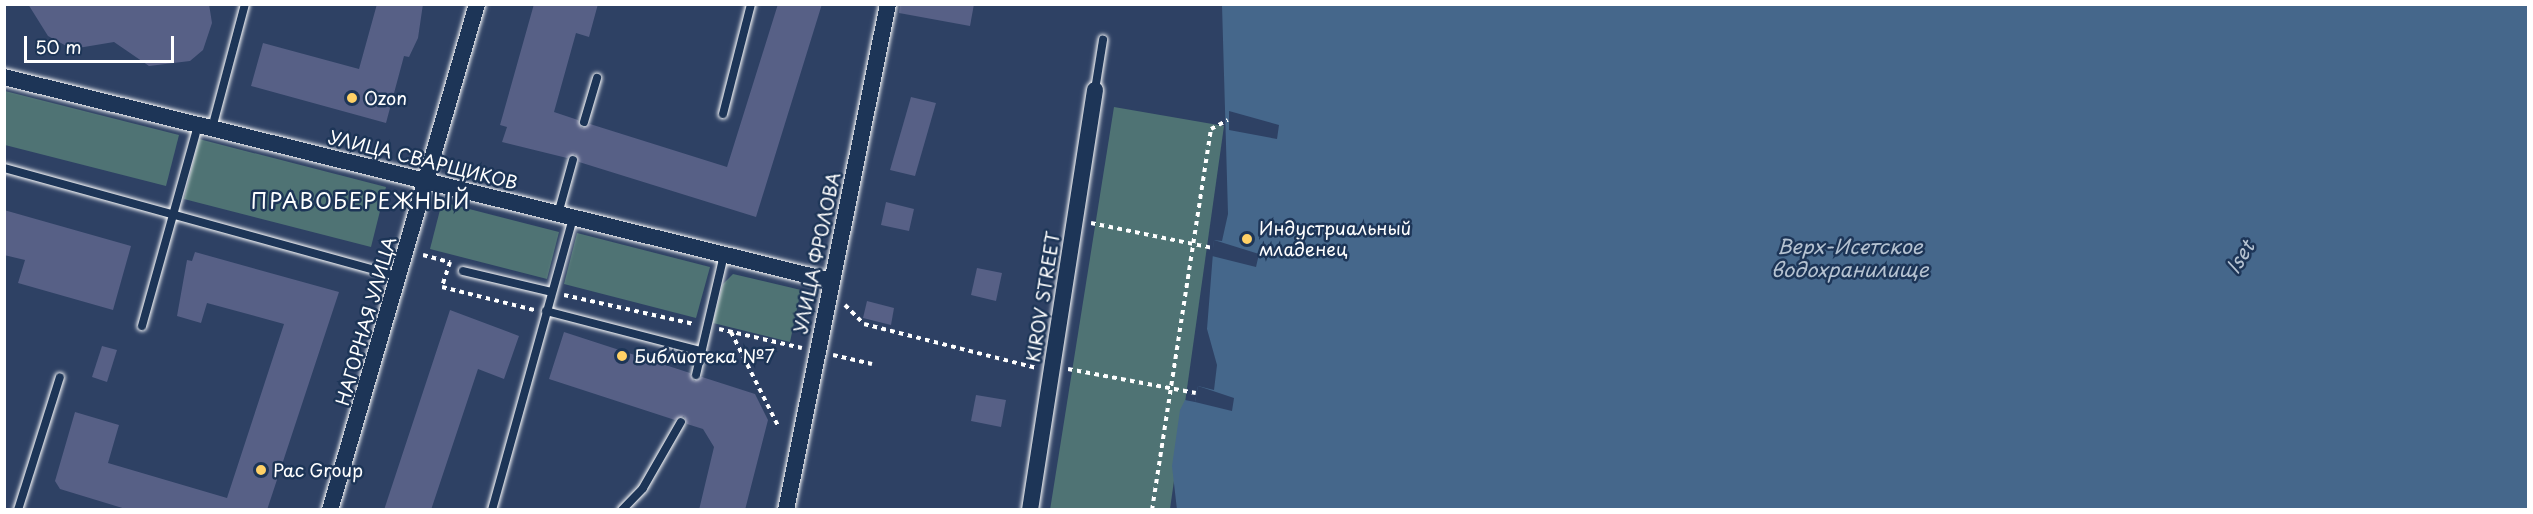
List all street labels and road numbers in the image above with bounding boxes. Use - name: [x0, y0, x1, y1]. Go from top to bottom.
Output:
- street label: УЛИЦА СВАРЩИКОВ: [326, 126, 520, 194]
- street label: УЛИЦА ФРОЛОВА: [789, 170, 845, 336]
- street label: KIROV STREET: [1022, 229, 1064, 365]
- street label: НАГОРНАЯ УЛИЦА: [332, 234, 400, 408]

